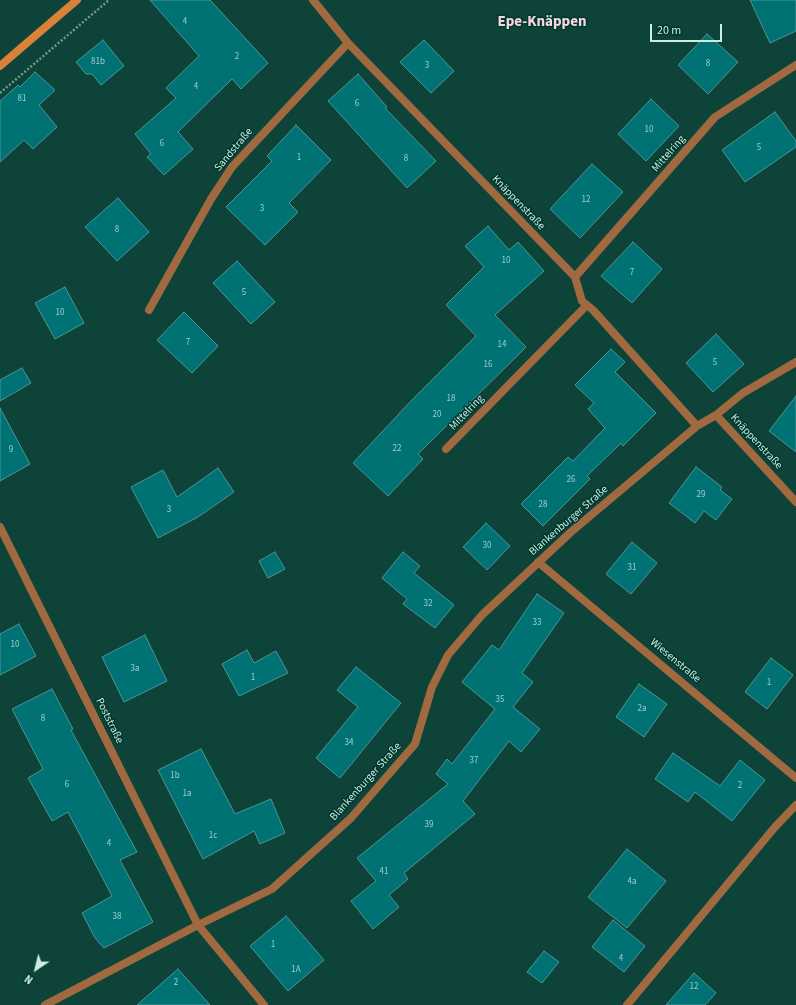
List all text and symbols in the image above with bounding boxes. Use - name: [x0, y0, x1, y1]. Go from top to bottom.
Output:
- district label: Epe-Knäppen: [498, 14, 586, 32]
- scale bar: [652, 16, 724, 42]
- house number: 4: [183, 17, 187, 27]
- text: 20 m: [657, 22, 681, 39]
- house number: 2: [235, 52, 239, 62]
- house number: 81b: [91, 57, 105, 67]
- house number: 8: [706, 59, 710, 69]
- house number: 3: [425, 61, 429, 71]
- house number: 4: [194, 82, 198, 92]
- house number: 81: [18, 94, 26, 104]
- house number: 6: [355, 99, 359, 109]
- house number: 10: [645, 125, 653, 135]
- street label: Sandstraße: [212, 126, 256, 174]
- street label: Mittelring: [650, 133, 688, 175]
- house number: 6: [160, 139, 164, 149]
- house number: 5: [757, 143, 761, 153]
- house number: 1: [297, 153, 301, 163]
- house number: 8: [404, 154, 408, 164]
- street label: Knäppenstraße: [489, 173, 547, 233]
- house number: 12: [582, 195, 590, 205]
- house number: 3: [260, 204, 264, 214]
- house number: 8: [115, 225, 119, 235]
- house number: 10: [502, 256, 510, 266]
- house number: 7: [630, 268, 634, 278]
- house number: 5: [242, 288, 246, 298]
- house number: 10: [56, 308, 64, 318]
- house number: 7: [186, 338, 190, 348]
- house number: 14: [498, 340, 506, 350]
- house number: 5: [713, 358, 717, 368]
- house number: 16: [484, 360, 492, 370]
- street label: Mittelring: [447, 393, 487, 433]
- house number: 18: [447, 394, 455, 404]
- house number: 20: [433, 410, 441, 420]
- street label: Knäppenstraße: [727, 412, 785, 472]
- house number: 22: [393, 444, 401, 454]
- house number: 9: [9, 445, 13, 455]
- house number: 26: [567, 475, 575, 485]
- street label: Blankenburger Straße: [527, 483, 611, 559]
- house number: 29: [697, 490, 705, 500]
- house number: 28: [539, 500, 547, 510]
- house number: 3: [167, 505, 171, 515]
- house number: 30: [483, 541, 491, 551]
- house number: 31: [628, 563, 636, 573]
- house number: 32: [424, 599, 432, 609]
- house number: 33: [533, 618, 541, 628]
- street label: Wiesenstraße: [647, 636, 703, 686]
- house number: 10: [11, 640, 19, 650]
- house number: 3a: [130, 664, 140, 674]
- house number: 1: [251, 673, 255, 683]
- house number: 1: [767, 678, 771, 688]
- house number: 35: [496, 695, 504, 705]
- street label: Poststraße: [92, 696, 126, 746]
- house number: 2a: [637, 704, 647, 714]
- house number: 8: [41, 714, 45, 724]
- house number: 34: [345, 738, 353, 748]
- street label: Blankenburger Straße: [327, 740, 405, 824]
- house number: 37: [470, 756, 478, 766]
- house number: 1b: [170, 771, 180, 781]
- house number: 6: [65, 780, 69, 790]
- house number: 2: [738, 781, 742, 791]
- house number: 1a: [182, 789, 192, 799]
- house number: 39: [425, 820, 433, 830]
- house number: 1c: [209, 831, 217, 841]
- house number: 4: [107, 839, 111, 849]
- house number: 41: [380, 867, 388, 877]
- house number: 4a: [627, 877, 637, 887]
- house number: 38: [113, 912, 121, 922]
- house number: 1: [271, 940, 275, 950]
- north arrow: [16, 949, 56, 989]
- house number: 4: [619, 954, 623, 964]
- house number: 1A: [291, 965, 301, 975]
- text: N: [22, 971, 36, 987]
- house number: 2: [174, 978, 178, 988]
- house number: 12: [690, 982, 698, 992]

